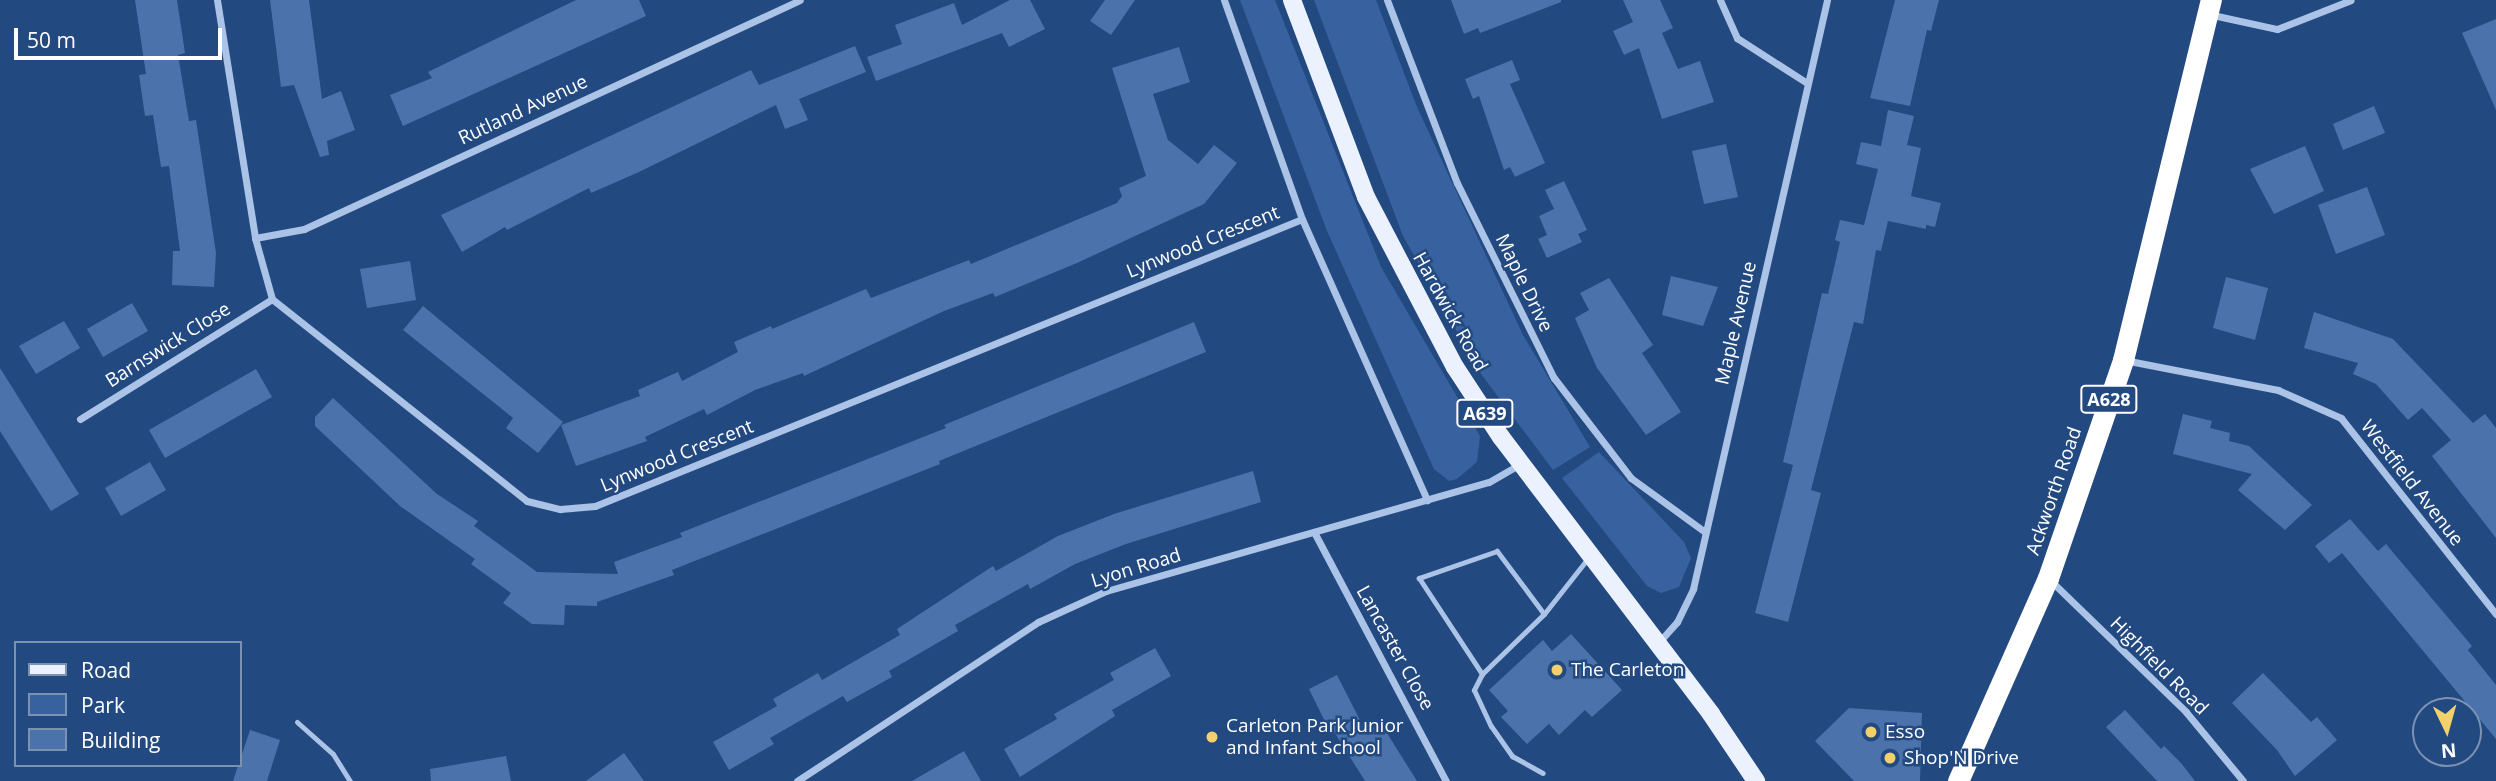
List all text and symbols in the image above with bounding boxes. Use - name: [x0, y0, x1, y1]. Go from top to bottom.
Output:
- scale bar: [18, 14, 226, 58]
- text: 50 m: [27, 26, 76, 54]
- street label: Rutland Avenue: [455, 70, 591, 150]
- street label: Lynwood Crescent: [1123, 201, 1283, 283]
- street label: Maple Drive: [1490, 230, 1558, 336]
- street label: Hardwick Road: [1408, 248, 1492, 376]
- street label: Maple Avenue: [1711, 259, 1761, 387]
- street label: Barnswick Close: [101, 298, 235, 392]
- road number: A628: [2079, 384, 2139, 414]
- road number: A639: [1455, 398, 1515, 428]
- street label: Lynwood Crescent: [597, 415, 757, 497]
- street label: Westfield Avenue: [2356, 416, 2468, 550]
- street label: Ackworth Road: [2021, 424, 2087, 558]
- street label: Lyon Road: [1088, 544, 1184, 592]
- street label: Lancaster Close: [1351, 582, 1439, 714]
- street label: Highfield Road: [2105, 612, 2213, 720]
- legend: [14, 641, 242, 767]
- text: Road: [81, 656, 131, 684]
- place label: The Carleton: [1571, 659, 1684, 681]
- marker: The Carleton: [1549, 662, 1565, 678]
- text: Park: [81, 691, 125, 719]
- north arrow: [2412, 697, 2482, 767]
- place label: Carleton Park Junior and Infant School: [1226, 715, 1404, 759]
- place label: Esso: [1885, 721, 1925, 743]
- marker: Esso: [1863, 724, 1879, 740]
- text: Building: [81, 726, 160, 754]
- marker: Carleton Park Junior and Infant School: [1204, 729, 1220, 745]
- text: N: [2440, 737, 2457, 765]
- place label: Shop'N Drive: [1904, 747, 2019, 769]
- marker: Shop'N Drive: [1882, 750, 1898, 766]

